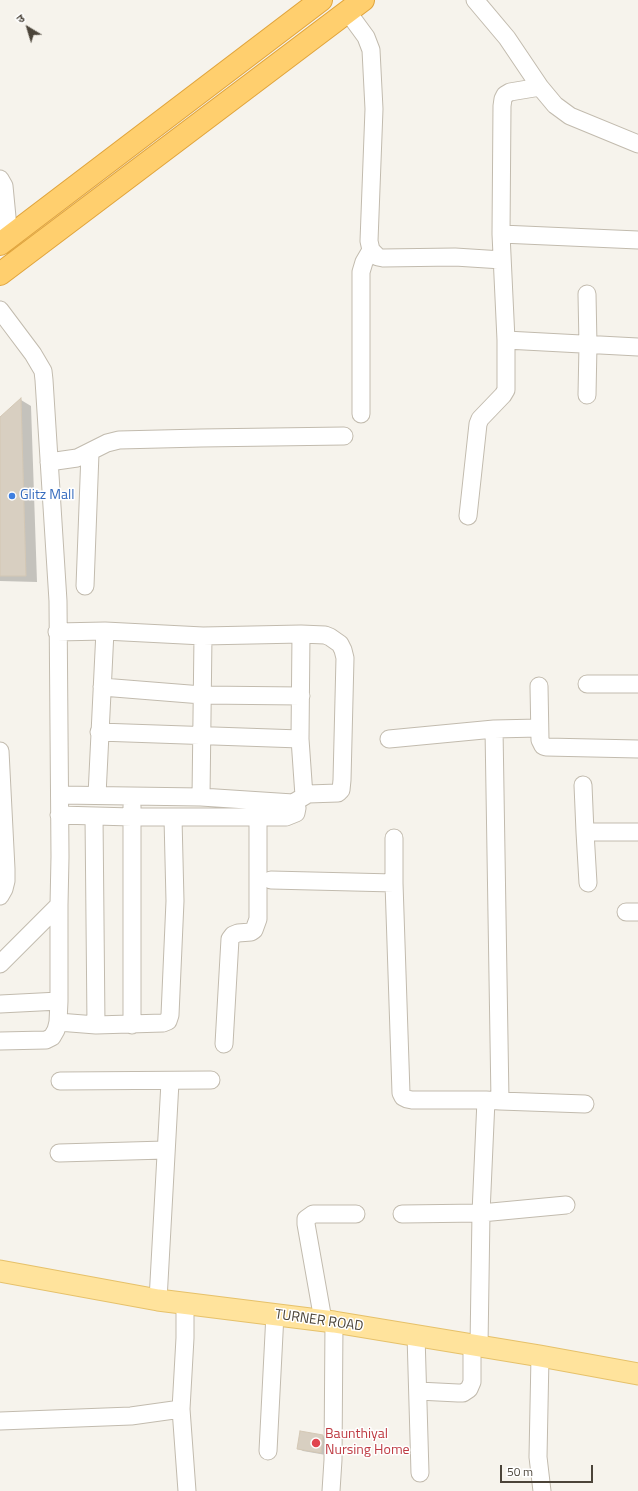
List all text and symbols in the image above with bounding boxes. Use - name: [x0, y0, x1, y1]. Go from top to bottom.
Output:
- north arrow: [8, 8, 48, 48]
- text: उ: [13, 10, 28, 27]
- place label: Glitz Mall: [20, 488, 75, 504]
- marker: Glitz Mall: [7, 491, 17, 501]
- street label: TURNER ROAD: [274, 1306, 364, 1336]
- place label: Baunthiyal Nursing Home: [325, 1427, 410, 1460]
- marker: Baunthiyal Nursing Home: [310, 1437, 322, 1449]
- scale bar: [502, 1457, 595, 1483]
- text: 50 m: [507, 1462, 533, 1481]

